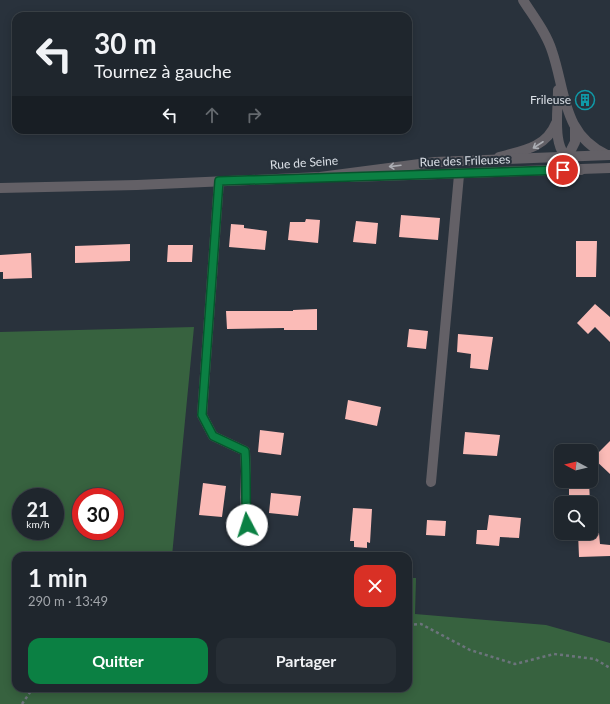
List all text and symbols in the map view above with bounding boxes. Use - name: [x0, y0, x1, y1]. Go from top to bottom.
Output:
- text: 30 m: [94, 26, 157, 60]
- icon: left: [28, 28, 80, 80]
- text: Tournez à gauche: [94, 60, 232, 82]
- building icon: Frileuse: [574, 89, 596, 111]
- place label: Frileuse: [530, 92, 571, 107]
- icon: left: [159, 104, 181, 126]
- icon: ahead: [201, 104, 223, 126]
- icon: right: [243, 104, 265, 126]
- one-way arrow: [532, 141, 544, 149]
- street label: Rue des Frileuses: [419, 151, 511, 170]
- street label: Rue de Seine: [269, 153, 339, 172]
- pin: [546, 153, 580, 187]
- icon: arrive: [552, 159, 574, 181]
- one-way arrow: [389, 162, 402, 170]
- north arrow: [554, 444, 598, 488]
- map controls: [554, 444, 598, 540]
- speed limit sign: 30: [72, 488, 124, 540]
- button: search: [554, 496, 598, 540]
- text: 21: [26, 497, 50, 521]
- position arrow: [226, 504, 268, 546]
- text: km/h: [26, 518, 50, 530]
- text: 1 min: [28, 563, 88, 592]
- button: close: [354, 565, 396, 607]
- text: 290 m · 13:49: [28, 593, 108, 609]
- button: Quitter: [28, 638, 208, 684]
- button: Partager: [216, 638, 396, 684]

